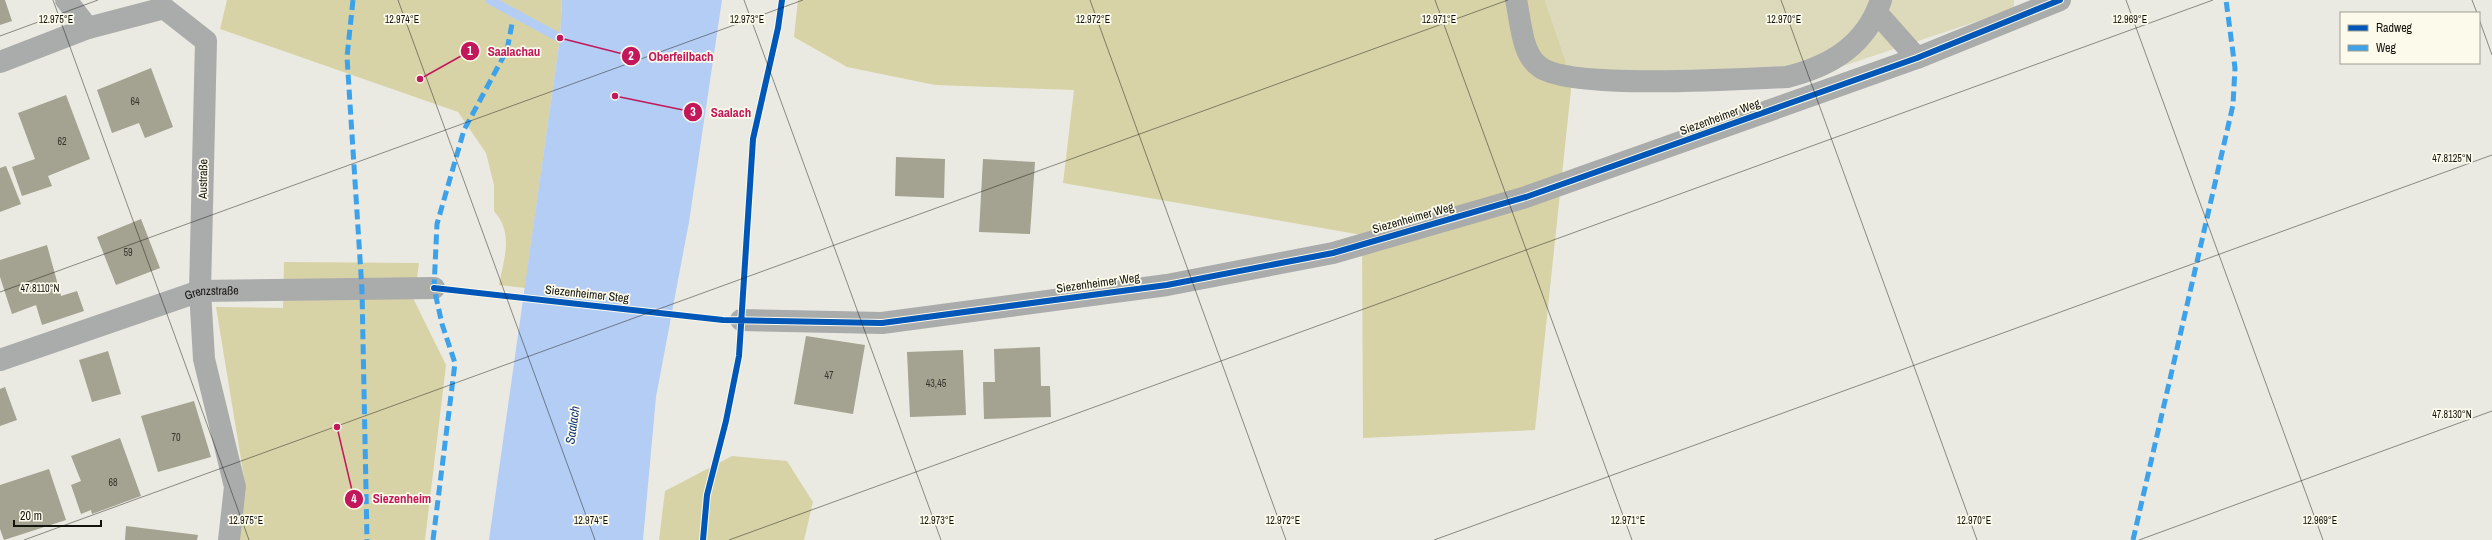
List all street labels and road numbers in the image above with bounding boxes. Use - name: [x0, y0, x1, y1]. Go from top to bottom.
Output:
- street label: Siezenheimer Weg: [1678, 95, 1763, 139]
- street label: Austraße: [195, 159, 211, 200]
- street label: Siezenheimer Weg: [1370, 199, 1456, 237]
- street label: Siezenheimer Weg: [1055, 269, 1141, 297]
- street label: Siezenheimer Steg: [544, 282, 630, 306]
- street label: Grenzstraße: [182, 283, 239, 304]

